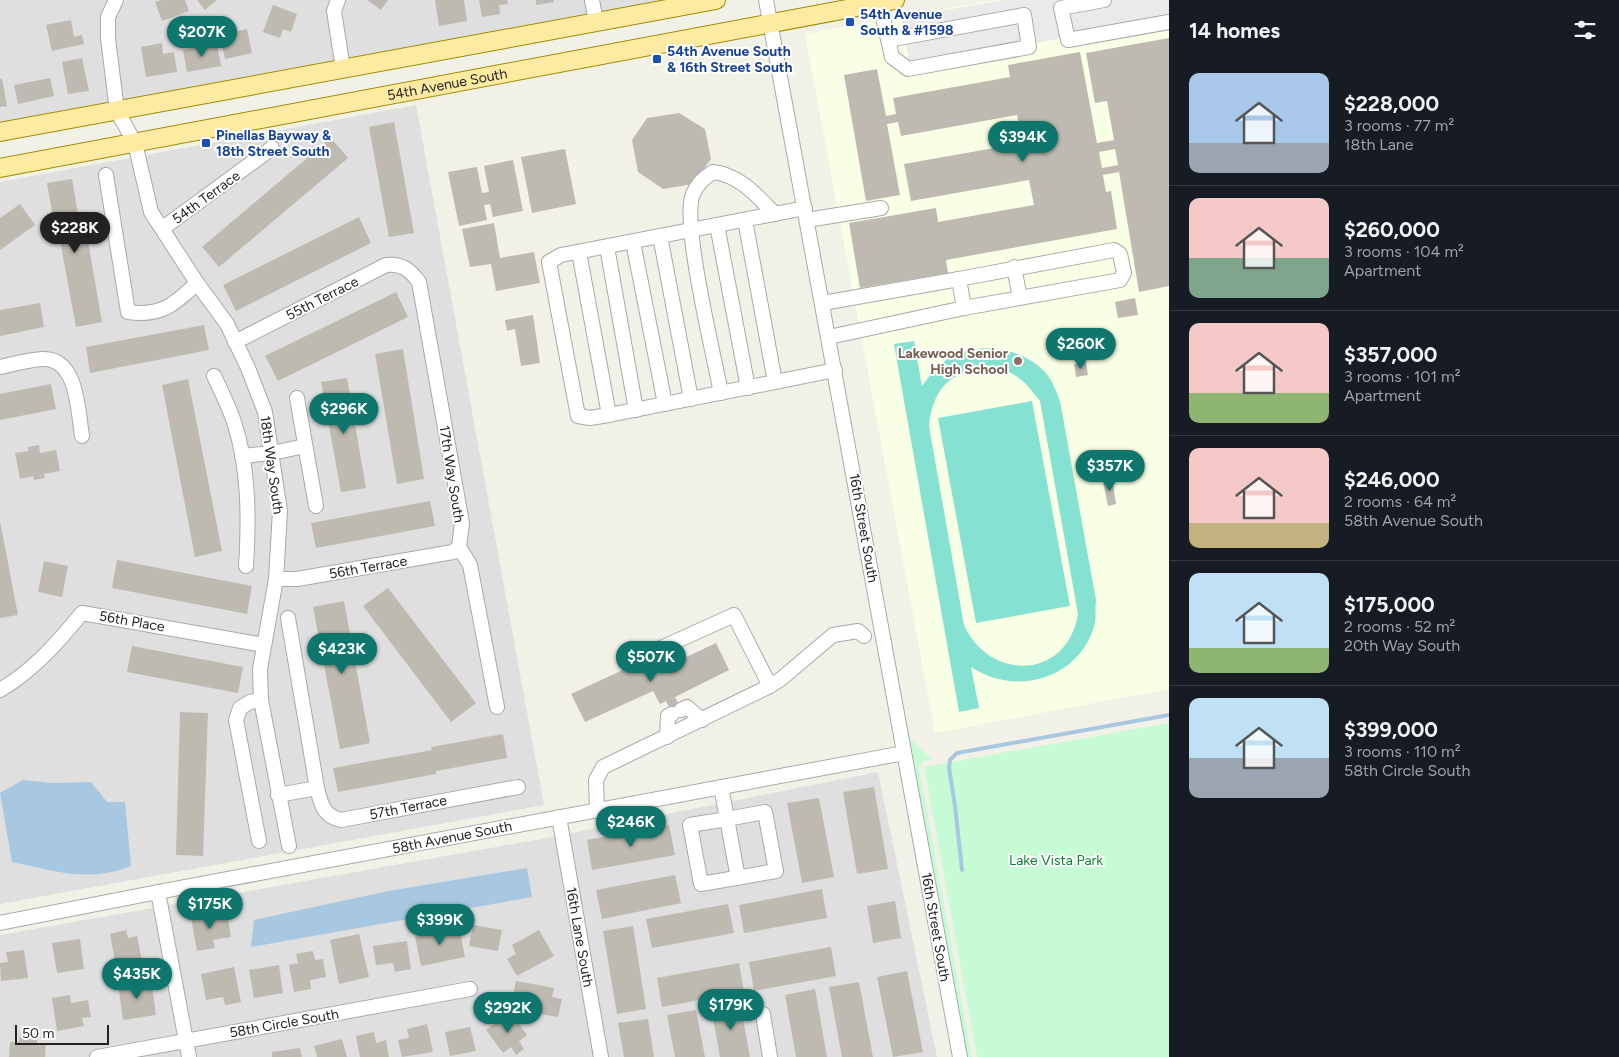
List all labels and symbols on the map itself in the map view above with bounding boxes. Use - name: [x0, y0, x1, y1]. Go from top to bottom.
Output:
- place label: 54th Avenue South & #1598: [860, 6, 953, 39]
- pin: $207K: [167, 15, 237, 58]
- marker: 54th Avenue South & #1598: [844, 16, 856, 28]
- place label: 54th Avenue South & 16th Street South: [667, 43, 792, 76]
- marker: 54th Avenue South & 16th Street South: [651, 53, 663, 65]
- street label: 54th Avenue South: [386, 65, 509, 104]
- pin: $394K: [988, 120, 1058, 163]
- place label: Pinellas Bayway & 18th Street South: [216, 127, 332, 160]
- marker: Pinellas Bayway & 18th Street South: [200, 137, 212, 149]
- street label: 54th Terrace: [169, 167, 244, 228]
- pin: $228K: [40, 212, 110, 254]
- street label: 55th Terrace: [283, 273, 362, 324]
- pin: $260K: [1046, 328, 1116, 370]
- place label: Lakewood Senior High School: [898, 345, 1009, 378]
- marker: Lakewood Senior High School: [1012, 355, 1024, 367]
- pin: $296K: [309, 392, 379, 435]
- street label: 18th Way South: [256, 415, 287, 516]
- street label: 17th Way South: [435, 424, 468, 524]
- pin: $357K: [1075, 450, 1145, 492]
- street label: 16th Street South: [846, 472, 882, 584]
- street label: 56th Terrace: [328, 552, 409, 583]
- street label: 56th Place: [98, 607, 166, 636]
- pin: $423K: [307, 632, 377, 675]
- pin: $507K: [616, 640, 686, 683]
- street label: 57th Terrace: [368, 792, 449, 823]
- pin: $246K: [596, 806, 666, 848]
- street label: 58th Avenue South: [391, 818, 514, 857]
- park label: Lake Vista Park: [1009, 852, 1103, 869]
- street label: 16th Street South: [918, 871, 954, 983]
- street label: 16th Lane South: [562, 886, 597, 989]
- pin: $175K: [175, 888, 245, 930]
- pin: $399K: [405, 904, 475, 946]
- pin: $435K: [102, 958, 172, 1000]
- pin: $179K: [696, 988, 766, 1031]
- pin: $292K: [473, 992, 543, 1034]
- street label: 58th Circle South: [228, 1005, 340, 1041]
- scale bar: [15, 1022, 109, 1045]

